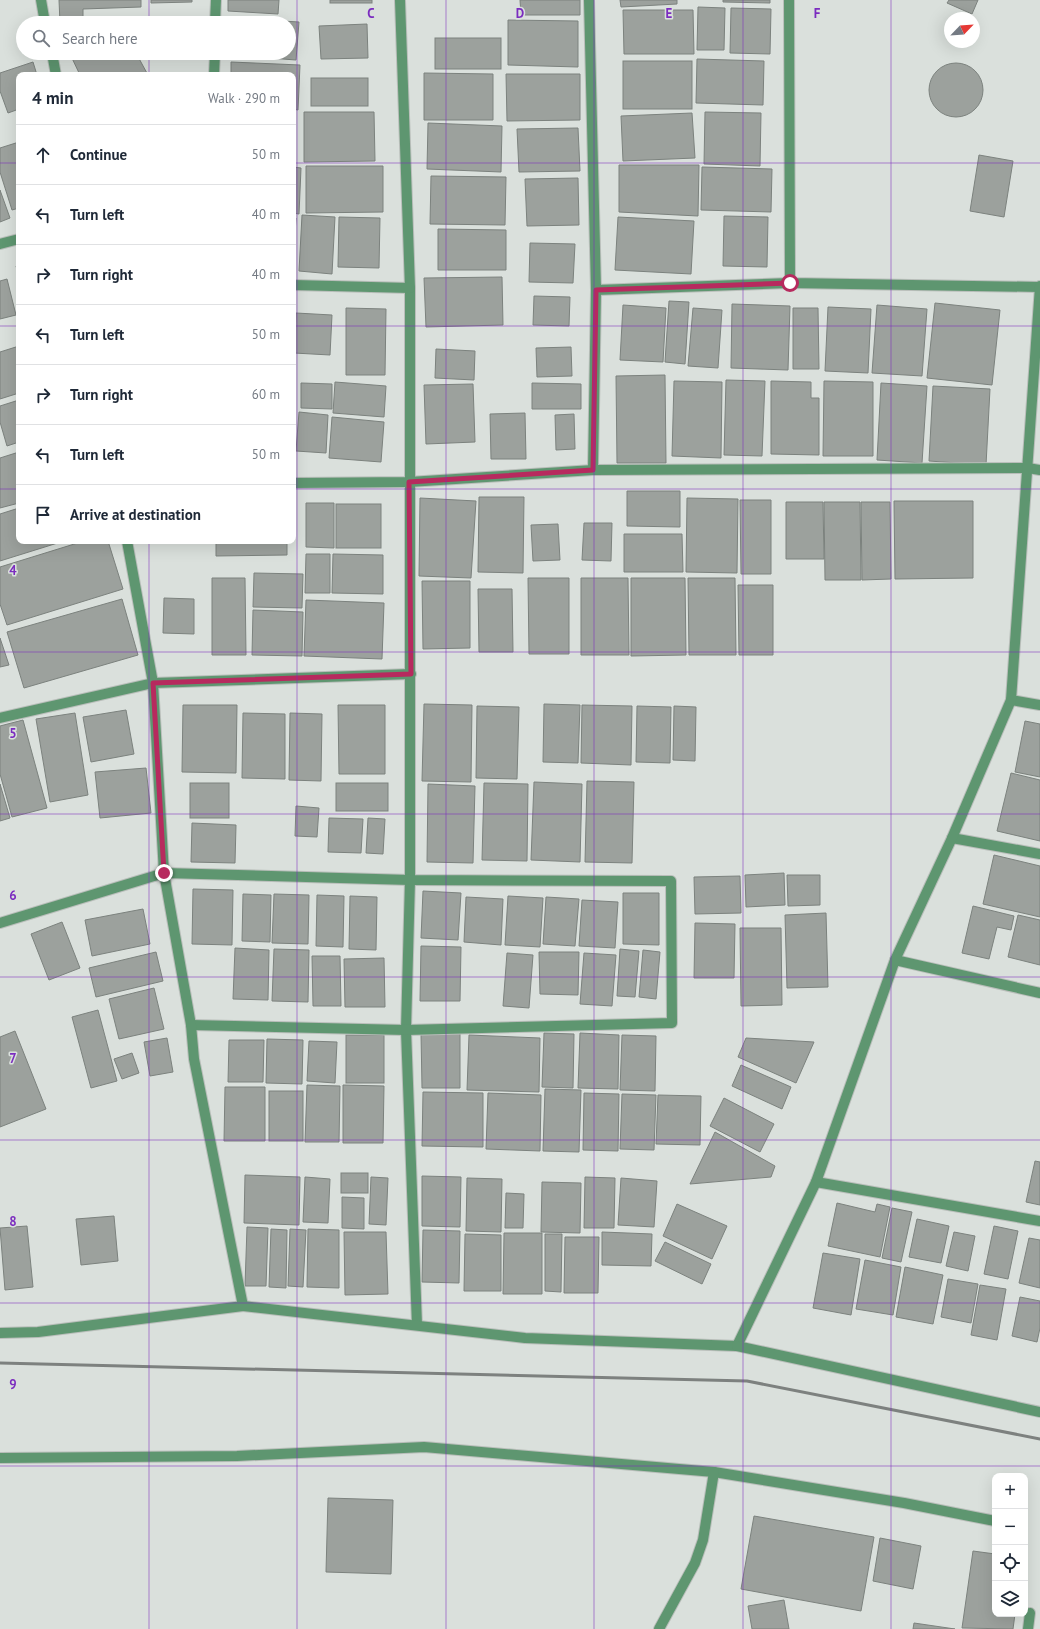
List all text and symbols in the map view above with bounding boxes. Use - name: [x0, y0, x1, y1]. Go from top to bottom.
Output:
- text: C: [367, 5, 375, 22]
- text: D: [516, 5, 524, 22]
- text: E: [666, 5, 673, 22]
- text: F: [814, 5, 821, 22]
- north arrow: [944, 12, 980, 48]
- search box: [16, 16, 296, 60]
- icon: search: [30, 27, 52, 49]
- text: Search here: [62, 29, 138, 48]
- text: 4 min: [32, 87, 73, 109]
- text: Walk · 290 m: [208, 90, 280, 107]
- icon: ahead: [32, 144, 54, 166]
- text: Continue: [70, 145, 127, 164]
- text: 50 m: [252, 146, 280, 163]
- icon: left: [32, 204, 54, 226]
- text: Turn left: [70, 205, 124, 224]
- text: 40 m: [252, 206, 280, 223]
- icon: right: [32, 264, 54, 286]
- text: Turn right: [70, 265, 133, 284]
- text: 40 m: [252, 266, 280, 283]
- route start: [781, 274, 799, 292]
- icon: left: [32, 324, 54, 346]
- text: Turn left: [70, 325, 124, 344]
- text: 50 m: [252, 326, 280, 343]
- icon: right: [32, 384, 54, 406]
- text: Turn right: [70, 385, 133, 404]
- text: 60 m: [252, 386, 280, 403]
- icon: left: [32, 444, 54, 466]
- text: Turn left: [70, 445, 124, 464]
- text: 50 m: [252, 446, 280, 463]
- icon: arrive: [32, 504, 54, 526]
- text: Arrive at destination: [70, 505, 201, 524]
- text: 4: [9, 562, 17, 579]
- text: 5: [9, 725, 17, 742]
- route end: [155, 864, 173, 882]
- text: 6: [9, 887, 17, 904]
- text: 7: [9, 1050, 17, 1067]
- text: 8: [9, 1213, 17, 1230]
- text: 9: [9, 1376, 17, 1393]
- map controls: [992, 1473, 1028, 1617]
- button: +: [992, 1473, 1028, 1509]
- button: −: [992, 1509, 1028, 1545]
- button: locate: [992, 1545, 1028, 1581]
- button: layers: [992, 1581, 1028, 1617]

